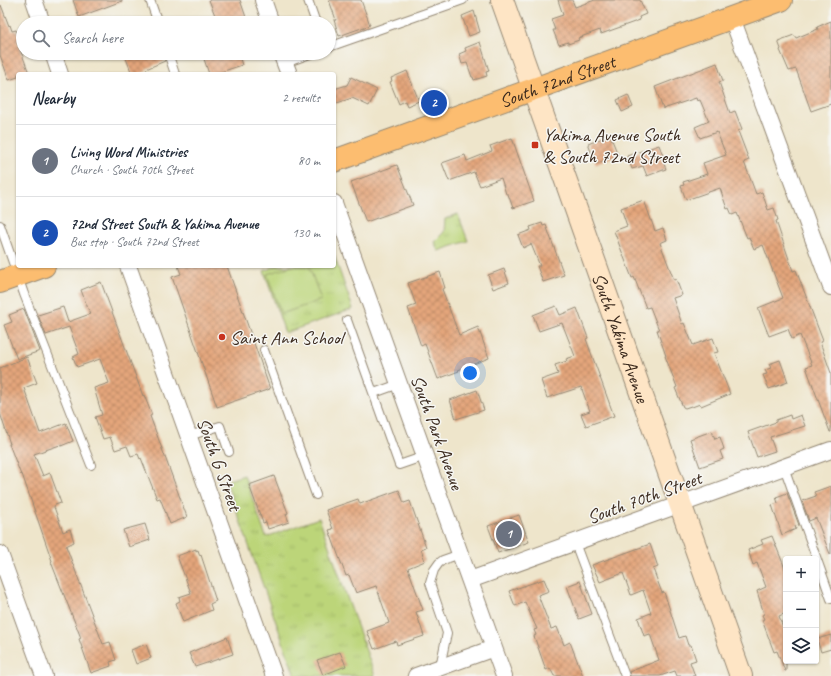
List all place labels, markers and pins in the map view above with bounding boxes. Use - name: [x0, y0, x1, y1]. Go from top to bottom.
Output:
- pin: 2: [421, 88, 447, 118]
- place label: Yakima Avenue South & South 72nd Street: [543, 123, 681, 169]
- marker: Yakima Avenue South & South 72nd Street: [530, 140, 540, 150]
- place label: Saint Ann School: [230, 326, 347, 350]
- marker: Saint Ann School: [217, 332, 227, 342]
- pin: 1: [496, 519, 522, 549]

